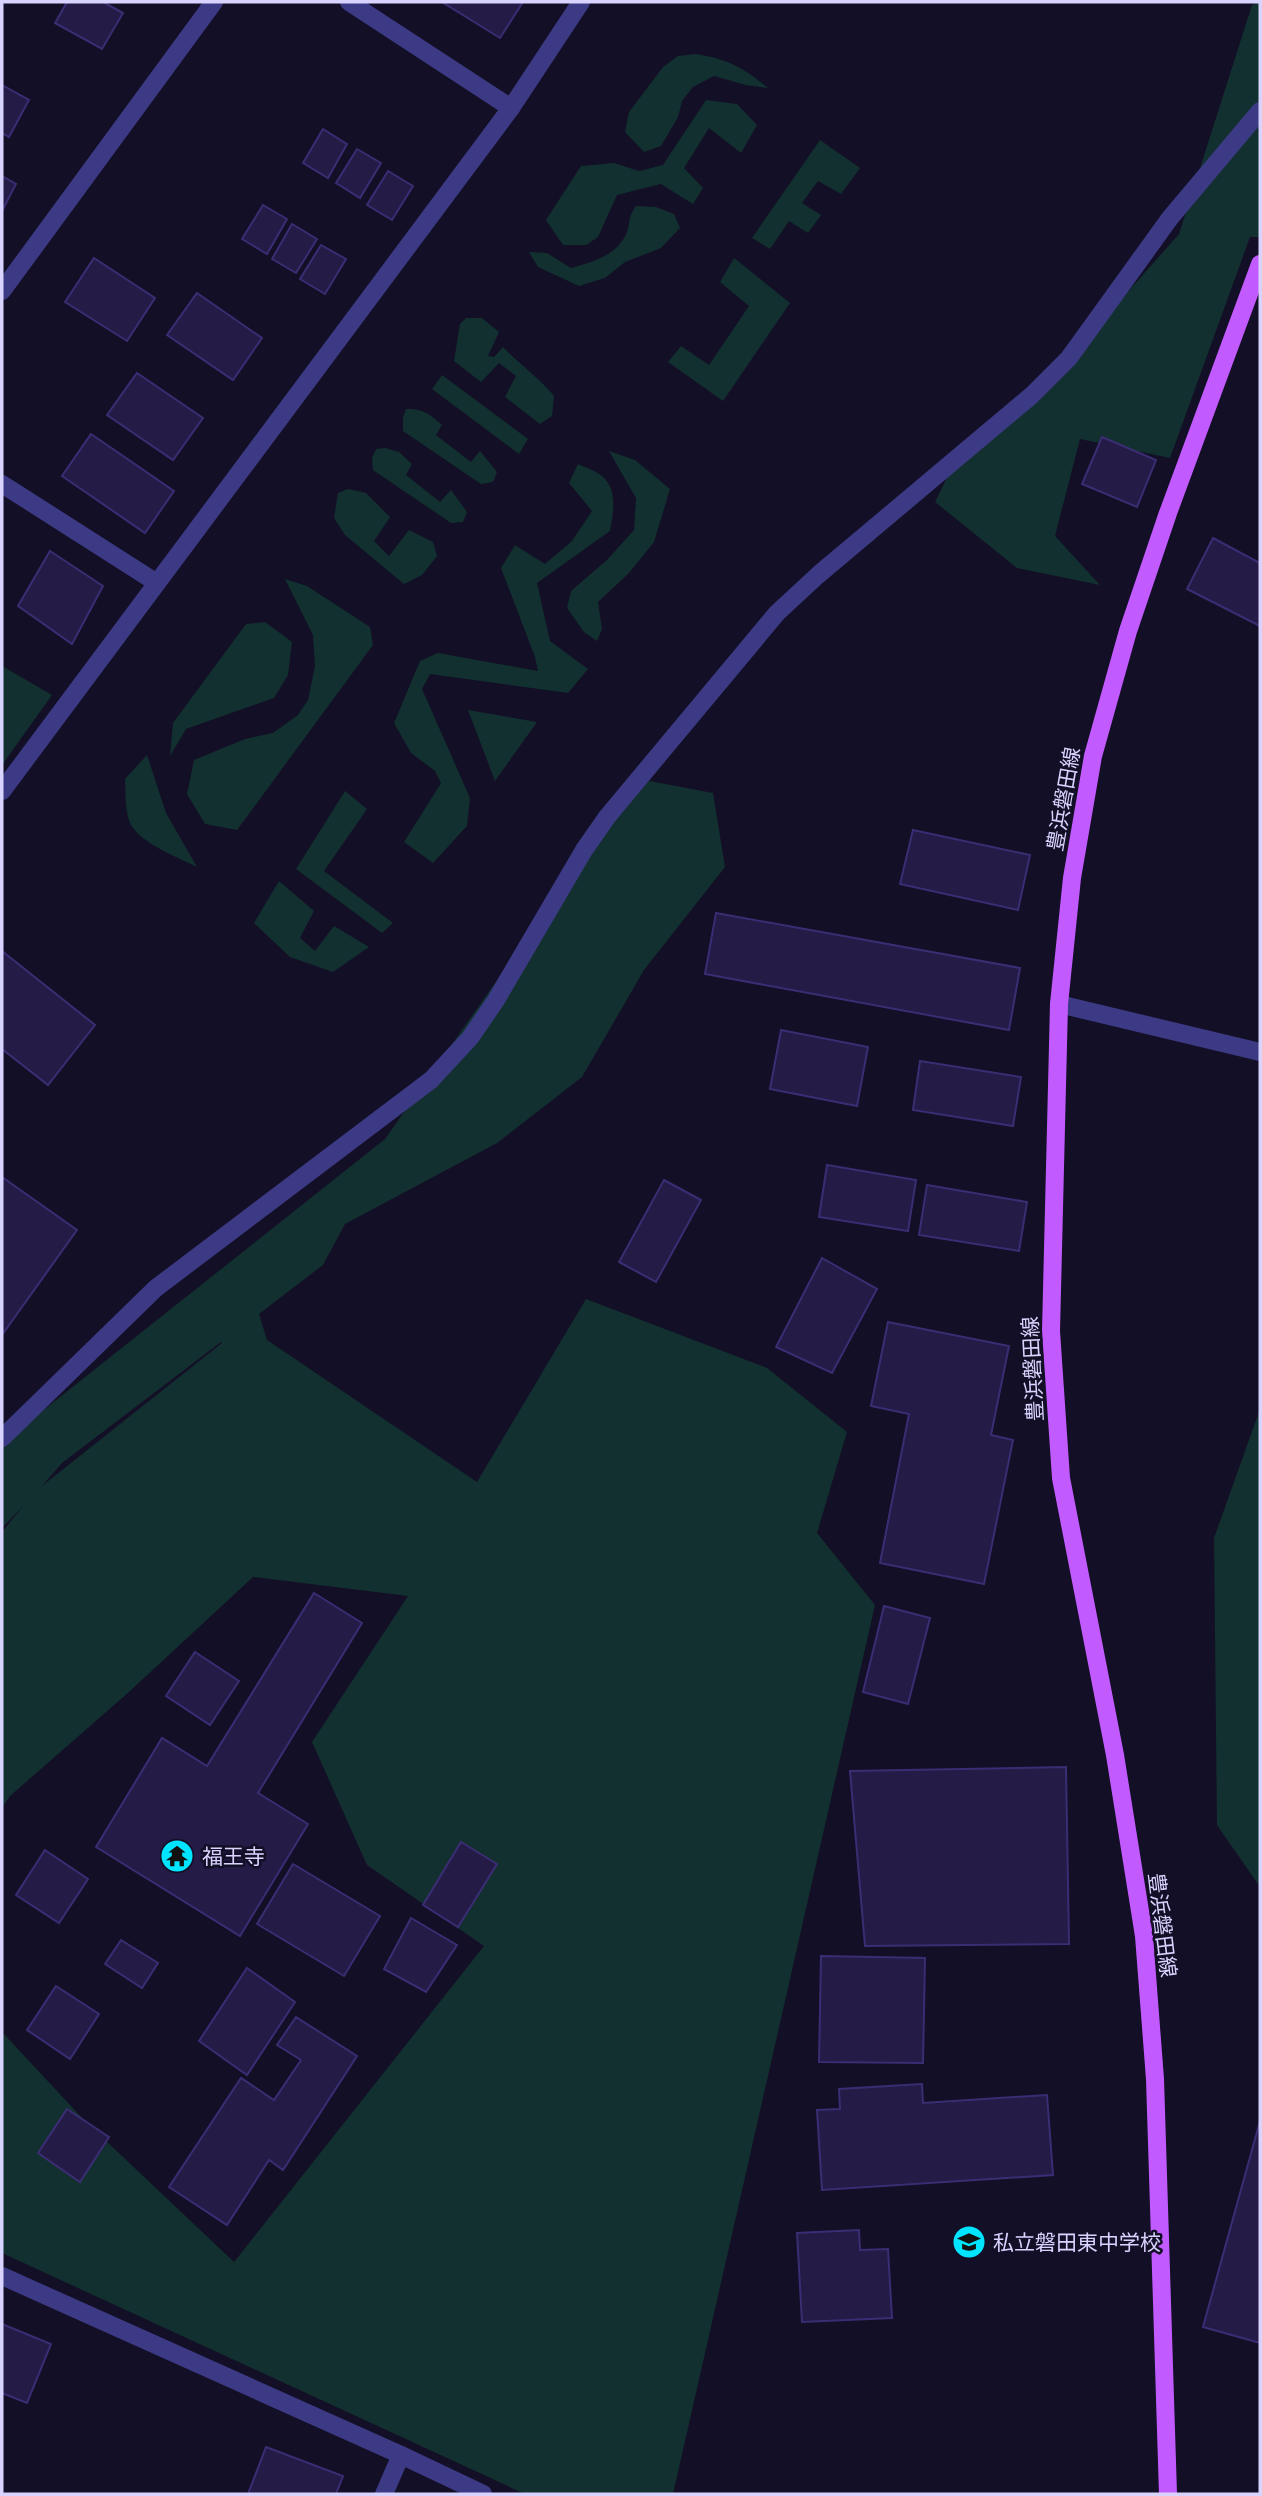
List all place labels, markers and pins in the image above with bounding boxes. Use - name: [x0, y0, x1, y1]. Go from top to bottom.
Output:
- temple icon: 福王寺: [158, 1837, 196, 1875]
- place label: 福王寺: [202, 1840, 265, 1872]
- school or university icon: 私立磐田東中学校: [950, 2223, 988, 2261]
- place label: 私立磐田東中学校: [993, 2226, 1161, 2258]

